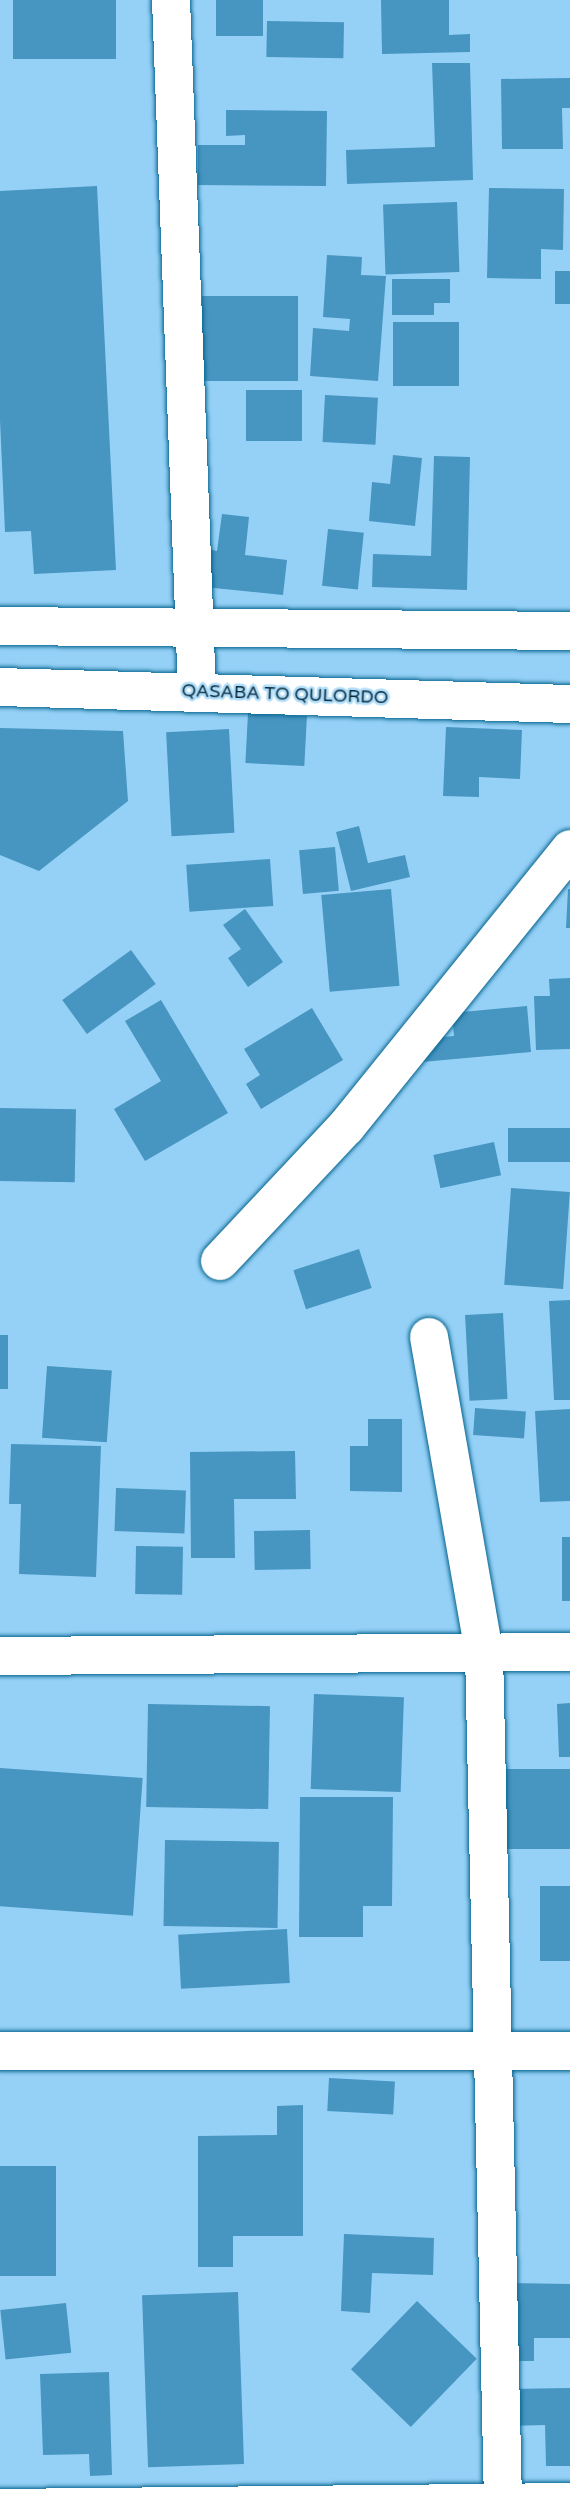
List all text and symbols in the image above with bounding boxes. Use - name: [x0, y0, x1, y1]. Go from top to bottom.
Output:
- street label: QASABA TO QULORDO: [181, 680, 389, 708]

